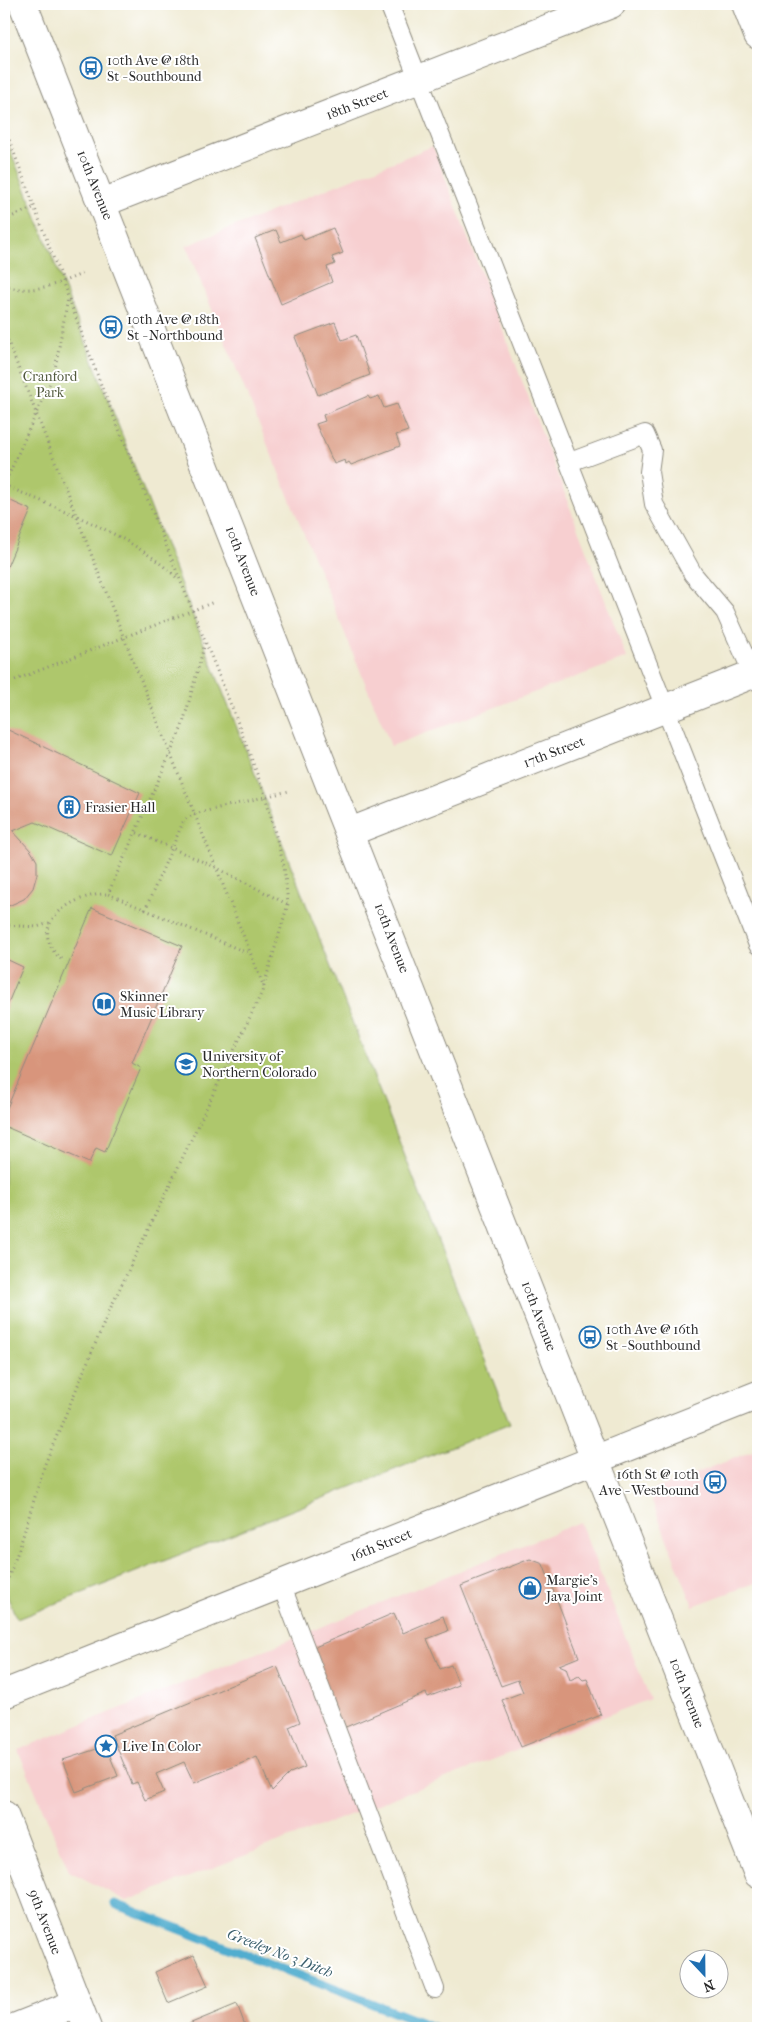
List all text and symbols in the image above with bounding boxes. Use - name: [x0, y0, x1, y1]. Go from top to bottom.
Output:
- place label: 10th Ave @ 18th St - Southbound: [107, 52, 202, 85]
- bus stop icon: 10th Ave @ 18th St - Southbound: [79, 56, 103, 80]
- street label: 18th Street: [324, 84, 390, 124]
- street label: 10th Avenue: [73, 148, 117, 222]
- place label: 10th Ave @ 18th St - Northbound: [127, 311, 223, 344]
- bus stop icon: 10th Ave @ 18th St - Northbound: [99, 315, 123, 339]
- park label: Cranford Park: [23, 368, 78, 401]
- street label: 10th Avenue: [222, 524, 264, 599]
- street label: 17th Street: [521, 732, 587, 772]
- building icon: Frasier Hall: [57, 795, 81, 819]
- place label: Frasier Hall: [85, 799, 155, 816]
- street label: 10th Avenue: [371, 901, 413, 976]
- place label: Skinner Music Library: [120, 988, 205, 1021]
- library icon: Skinner Music Library: [92, 992, 116, 1016]
- place label: University of Northern Colorado: [202, 1048, 317, 1081]
- school or university icon: University of Northern Colorado: [174, 1052, 198, 1076]
- street label: 10th Avenue: [518, 1279, 560, 1354]
- place label: 10th Ave @ 16th St - Southbound: [606, 1321, 701, 1354]
- bus stop icon: 10th Ave @ 16th St - Southbound: [578, 1325, 602, 1349]
- place label: 16th St @ 10th Ave - Westbound: [598, 1466, 699, 1499]
- bus stop icon: 16th St @ 10th Ave - Westbound: [703, 1470, 727, 1494]
- street label: 16th Street: [348, 1525, 414, 1565]
- place label: Margie's Java Joint: [545, 1572, 603, 1605]
- shop icon: Margie's Java Joint: [518, 1576, 542, 1600]
- street label: 10th Avenue: [666, 1656, 708, 1731]
- place icon: Live In Color: [94, 1734, 118, 1758]
- place label: Live In Color: [122, 1738, 201, 1755]
- street label: 9th Avenue: [25, 1887, 65, 1957]
- water label: Greeley No 3 Ditch: [224, 1925, 336, 1982]
- north arrow: [680, 1950, 730, 2000]
- text: N: [700, 1976, 717, 1996]

